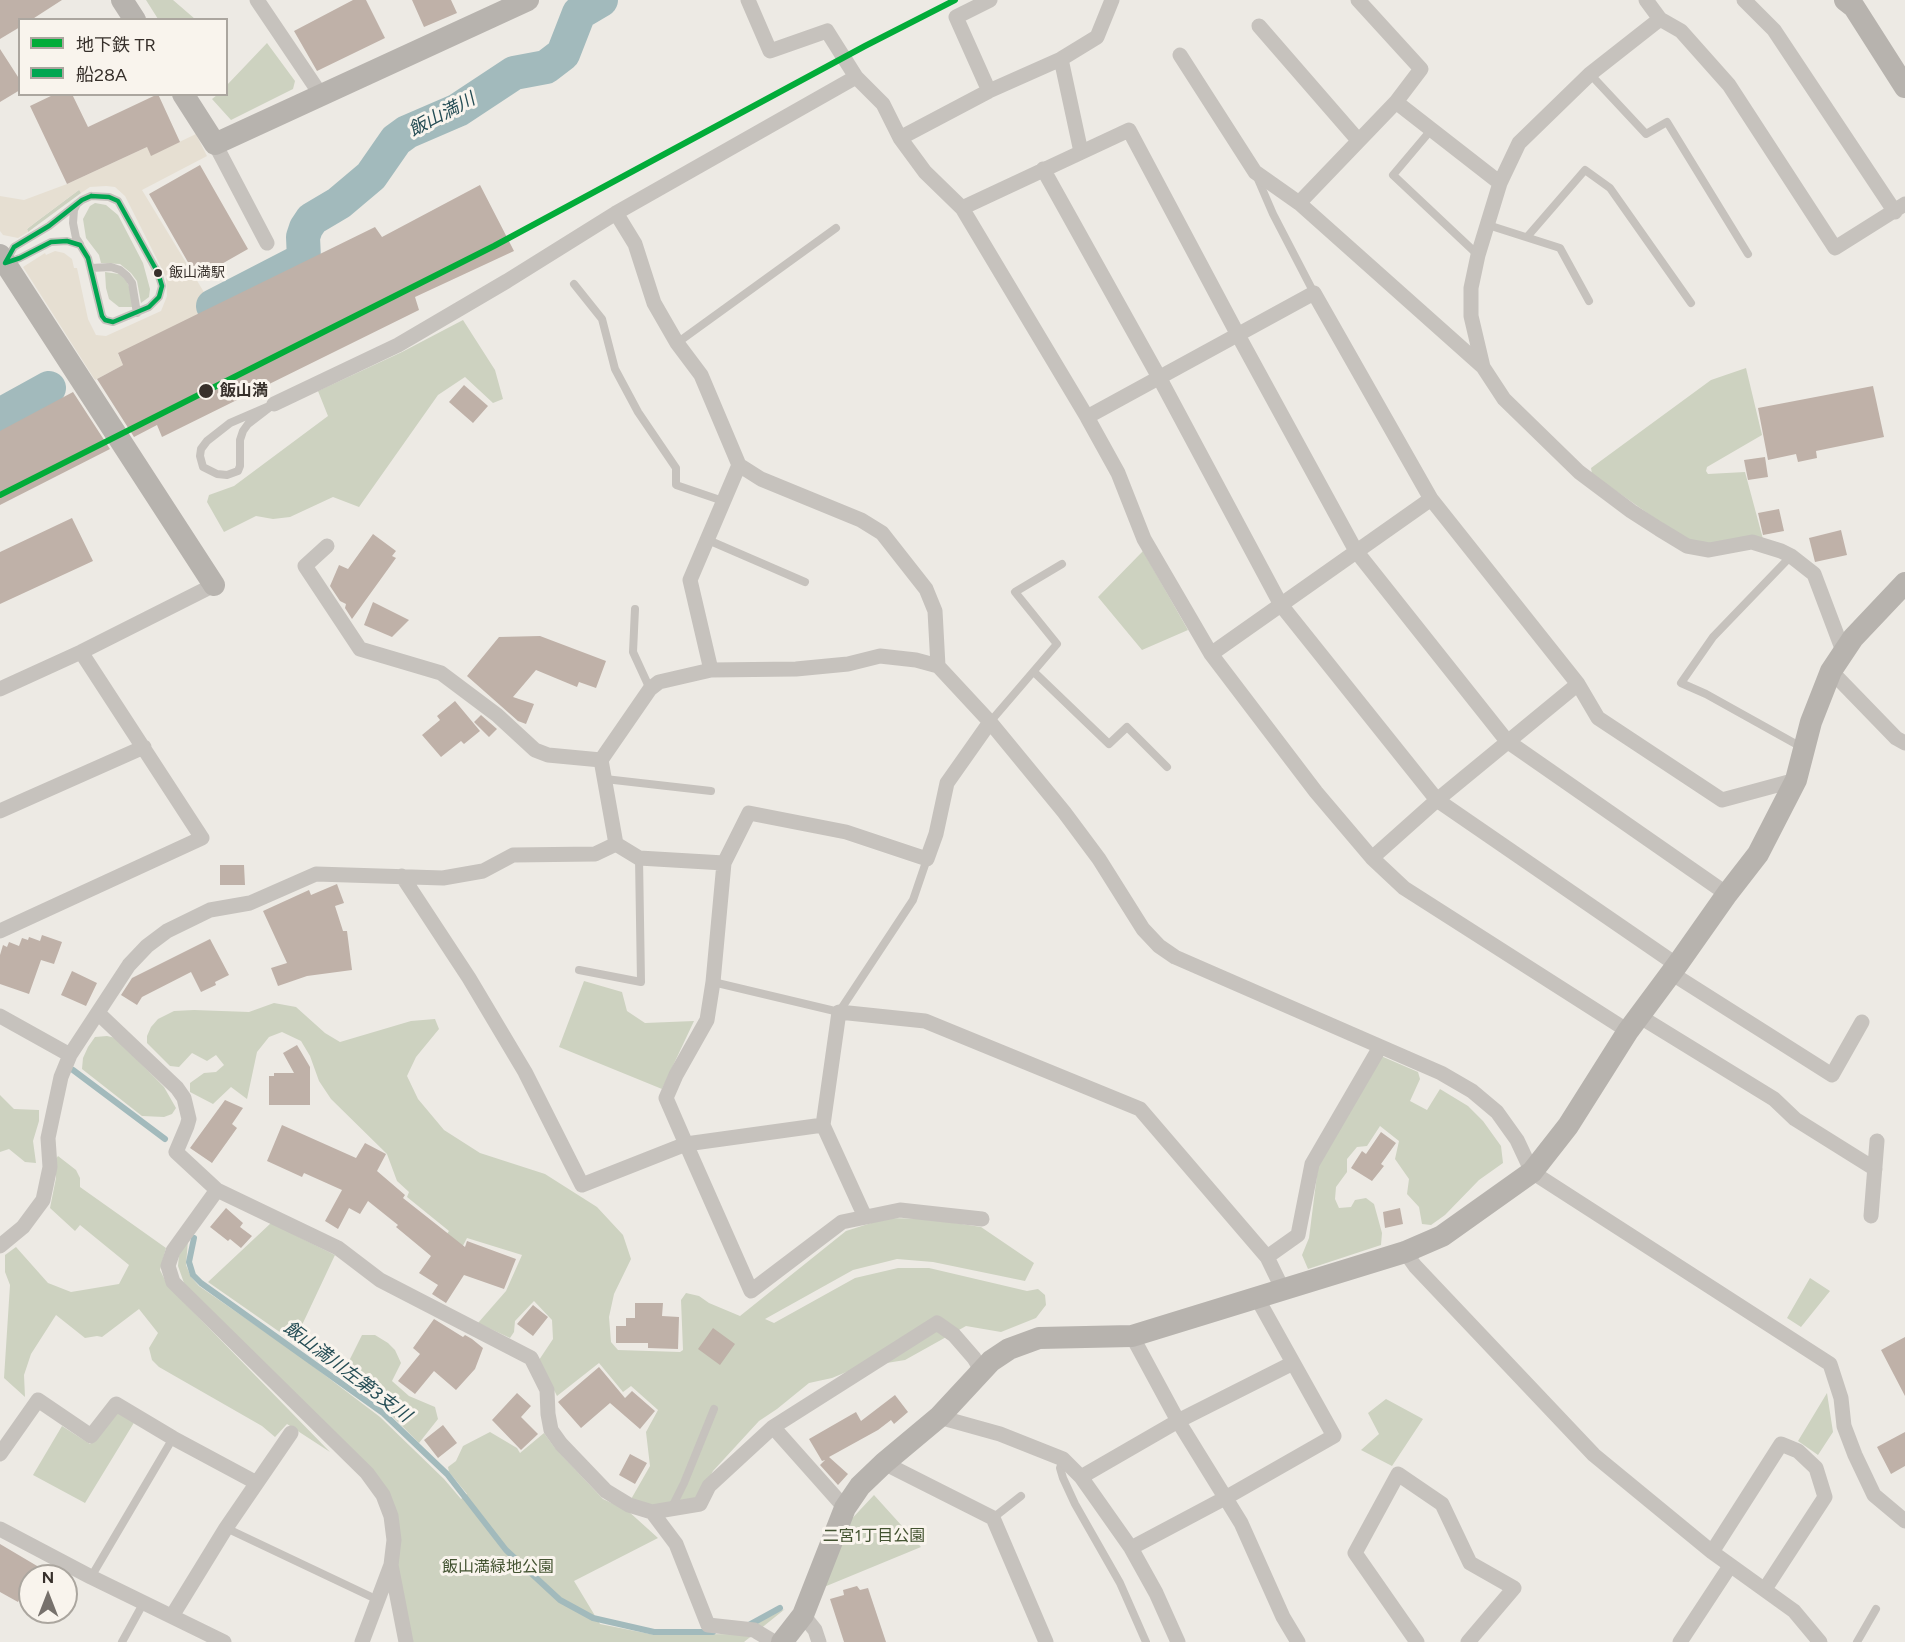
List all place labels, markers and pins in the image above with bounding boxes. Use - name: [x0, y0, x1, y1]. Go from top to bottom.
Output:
- place label: 飯山満駅: [169, 265, 225, 281]
- marker: 飯山満駅: [152, 267, 164, 279]
- place label: 飯山満: [220, 381, 268, 401]
- marker: 飯山満: [197, 382, 215, 400]

